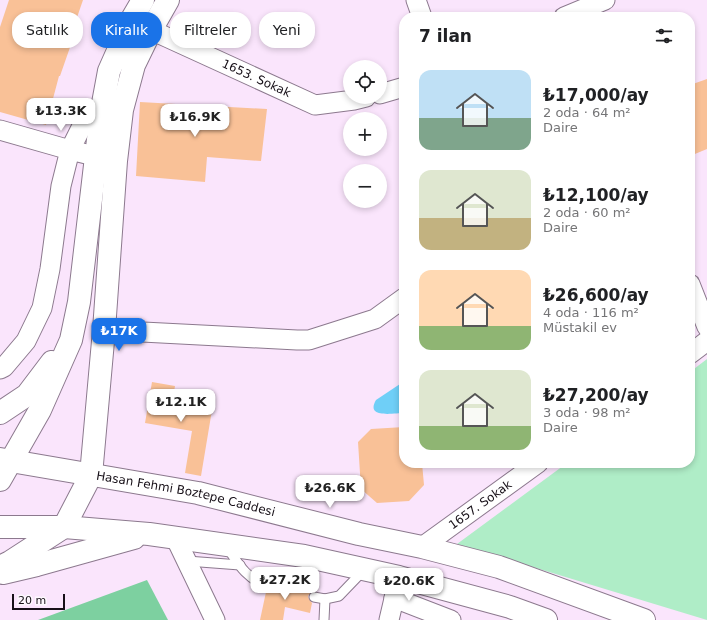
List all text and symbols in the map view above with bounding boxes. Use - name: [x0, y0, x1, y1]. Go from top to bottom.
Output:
- chip: Satılık: [12, 12, 83, 48]
- chip: Kiralık: [91, 12, 162, 48]
- chip: Filtreler: [170, 12, 251, 48]
- chip: Yeni: [259, 12, 315, 48]
- icon: filters: [653, 25, 675, 47]
- text: 7 ilan: [419, 26, 472, 46]
- street label: 1653. Sokak: [220, 56, 293, 100]
- map controls: [343, 60, 387, 208]
- button: locate: [343, 60, 387, 104]
- text: ₺17,000/ay: [543, 85, 649, 105]
- icon: home: [451, 86, 499, 134]
- pin: ₺13.3K: [28, 98, 94, 132]
- text: ₺13.3K: [35, 103, 87, 118]
- pin: ₺16.9K: [162, 104, 228, 138]
- text: 2 oda · 64 m²: [543, 105, 631, 120]
- text: ₺16.9K: [169, 109, 221, 124]
- button: +: [343, 112, 387, 156]
- text: Daire: [543, 120, 578, 135]
- button: −: [343, 164, 387, 208]
- text: ₺12,100/ay: [543, 185, 649, 205]
- icon: home: [451, 186, 499, 234]
- text: 2 oda · 60 m²: [543, 205, 631, 220]
- text: Daire: [543, 220, 578, 235]
- text: ₺26,600/ay: [543, 285, 649, 305]
- icon: home: [451, 286, 499, 334]
- text: 4 oda · 116 m²: [543, 305, 639, 320]
- pin: ₺17K: [95, 318, 143, 352]
- text: Müstakil ev: [543, 320, 617, 335]
- text: ₺17K: [100, 323, 138, 338]
- text: ₺27,200/ay: [543, 385, 649, 405]
- icon: home: [451, 386, 499, 434]
- pin: ₺12.1K: [148, 389, 214, 423]
- text: ₺12.1K: [155, 394, 207, 409]
- text: 3 oda · 98 m²: [543, 405, 631, 420]
- text: Daire: [543, 420, 578, 435]
- street label: Hasan Fehmi Boztepe Caddesi: [95, 469, 277, 519]
- pin: ₺26.6K: [297, 475, 363, 509]
- street label: 1657. Sokak: [446, 477, 515, 532]
- text: ₺26.6K: [304, 480, 356, 495]
- pin: ₺27.2K: [252, 567, 318, 601]
- pin: ₺20.6K: [376, 568, 442, 602]
- text: ₺27.2K: [259, 572, 311, 587]
- text: ₺20.6K: [383, 573, 435, 588]
- scale bar: [12, 592, 65, 611]
- text: 20 m: [18, 594, 46, 607]

